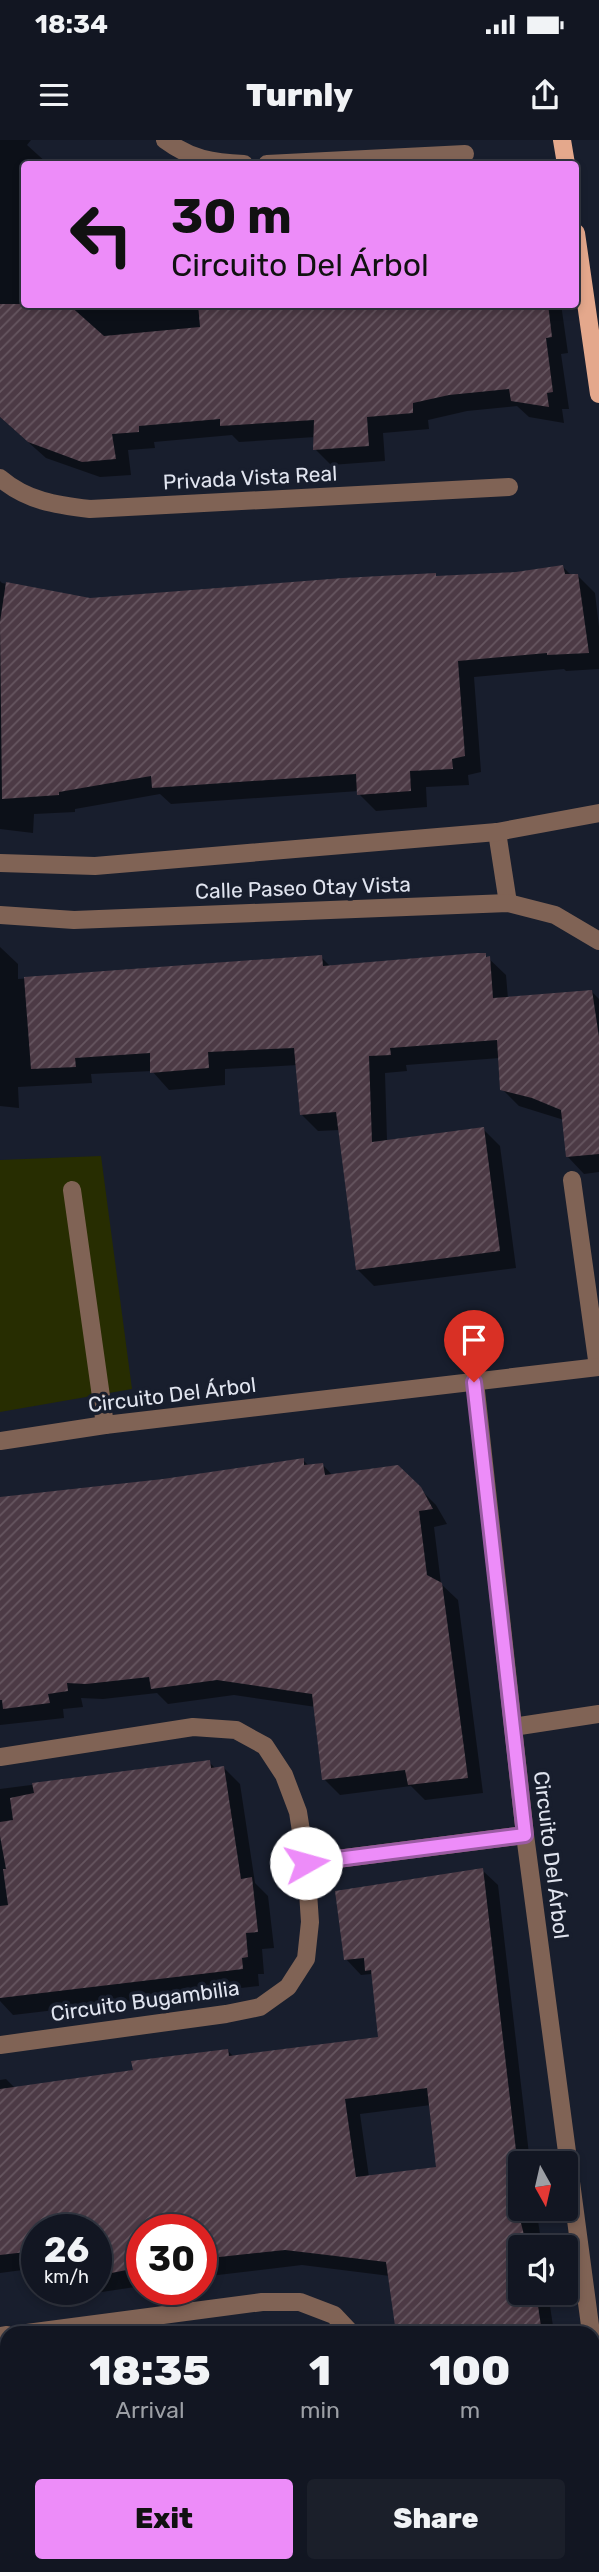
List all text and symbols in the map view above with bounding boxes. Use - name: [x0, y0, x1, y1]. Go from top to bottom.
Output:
- text: 18:34: [35, 9, 108, 40]
- icon: menu: [35, 76, 73, 114]
- text: Turnly: [246, 76, 353, 114]
- icon: share: [526, 76, 564, 114]
- text: 30 m: [171, 187, 292, 245]
- icon: left: [56, 189, 147, 280]
- text: Circuito Del Árbol: [171, 246, 429, 284]
- street label: Privada Vista Real: [162, 460, 338, 495]
- street label: Calle Paseo Otay Vista: [195, 871, 411, 904]
- pin: [444, 1310, 504, 1382]
- icon: arrive: [455, 1321, 493, 1359]
- street label: Circuito Del Árbol: [86, 1372, 257, 1417]
- street label: Circuito Del Árbol: [529, 1769, 574, 1940]
- position arrow: [269, 1826, 343, 1900]
- street label: Circuito Bugambilia: [49, 1975, 241, 2026]
- north arrow: [508, 2151, 578, 2221]
- map controls: [508, 2151, 578, 2305]
- speed limit sign: 30: [126, 2214, 217, 2305]
- text: 26: [44, 2229, 89, 2271]
- button: sound: [508, 2235, 578, 2305]
- text: km/h: [44, 2266, 89, 2288]
- text: 18:35: [90, 2346, 211, 2396]
- text: 1: [309, 2346, 331, 2396]
- text: 100: [430, 2346, 510, 2396]
- text: Arrival: [116, 2396, 185, 2424]
- text: min: [300, 2396, 340, 2424]
- text: m: [460, 2396, 480, 2424]
- button: Exit: [35, 2479, 293, 2559]
- button: Share: [307, 2479, 565, 2559]

